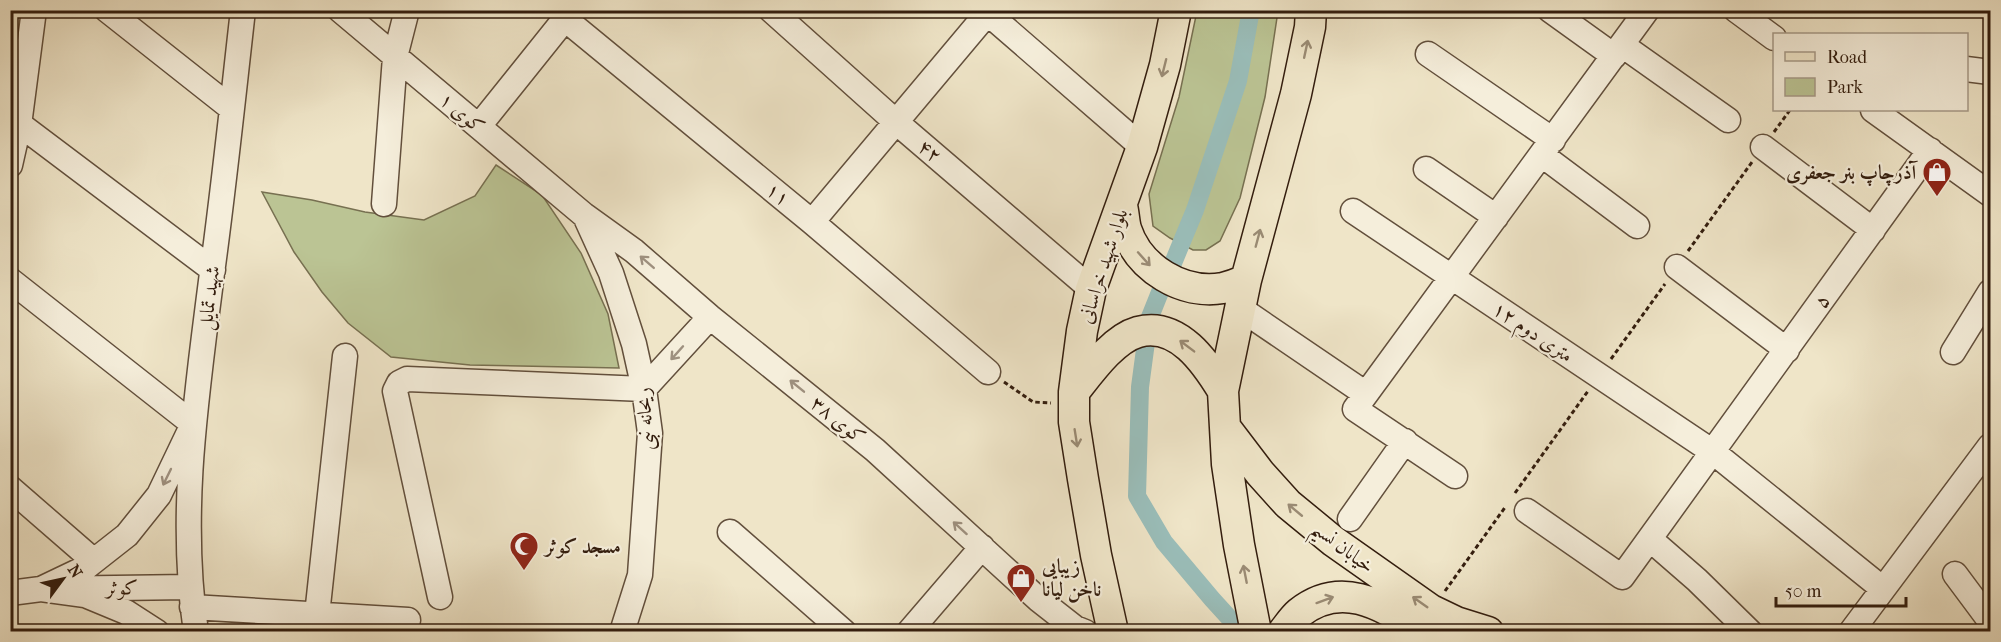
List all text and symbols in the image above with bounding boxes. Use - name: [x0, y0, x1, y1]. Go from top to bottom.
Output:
- legend: [1773, 33, 1968, 111]
- one-way arrow: [1301, 39, 1312, 59]
- text: Road: [1827, 47, 1867, 68]
- one-way arrow: [1157, 58, 1169, 77]
- text: Park: [1827, 77, 1864, 98]
- street label: کوی ۱: [434, 88, 489, 139]
- street label: ۴۲: [914, 135, 946, 167]
- shop icon: آذرچاپ بنر جعفری: [1921, 156, 1953, 198]
- place label: آذرچاپ بنر جعفری: [1786, 160, 1919, 187]
- street label: ۱۱: [762, 178, 794, 210]
- street label: بلوار شهید خراسانی: [1074, 206, 1133, 326]
- one-way arrow: [1252, 228, 1264, 247]
- one-way arrow: [1137, 251, 1151, 266]
- one-way arrow: [639, 255, 654, 269]
- street label: شهید تمایل: [194, 264, 227, 332]
- street label: ۵: [1809, 290, 1835, 312]
- street label: ۱۲ متری دوم: [1485, 297, 1578, 372]
- one-way arrow: [1179, 340, 1195, 353]
- one-way arrow: [670, 345, 684, 360]
- one-way arrow: [789, 380, 805, 393]
- street label: ریحانه نبی: [631, 387, 662, 451]
- street label: کوی ۳۸: [806, 391, 870, 450]
- one-way arrow: [1071, 428, 1082, 448]
- one-way arrow: [161, 467, 173, 485]
- one-way arrow: [1288, 503, 1303, 517]
- street label: خیابان نسیم: [1302, 516, 1379, 584]
- one-way arrow: [953, 521, 968, 535]
- mosque icon: مسجد کوثر: [508, 530, 540, 572]
- place label: مسجد کوثر: [543, 535, 621, 559]
- north arrow: [33, 549, 93, 609]
- place label: زیبایی ناخن لیانا: [1041, 555, 1102, 603]
- text: N: [64, 561, 87, 582]
- shop icon: زیبایی ناخن لیانا: [1005, 562, 1037, 604]
- one-way arrow: [1239, 565, 1250, 584]
- scale bar: [1776, 570, 1906, 608]
- street label: کوثر: [104, 576, 138, 601]
- text: 50 m: [1785, 581, 1822, 602]
- one-way arrow: [1315, 594, 1334, 605]
- one-way arrow: [1412, 596, 1428, 608]

